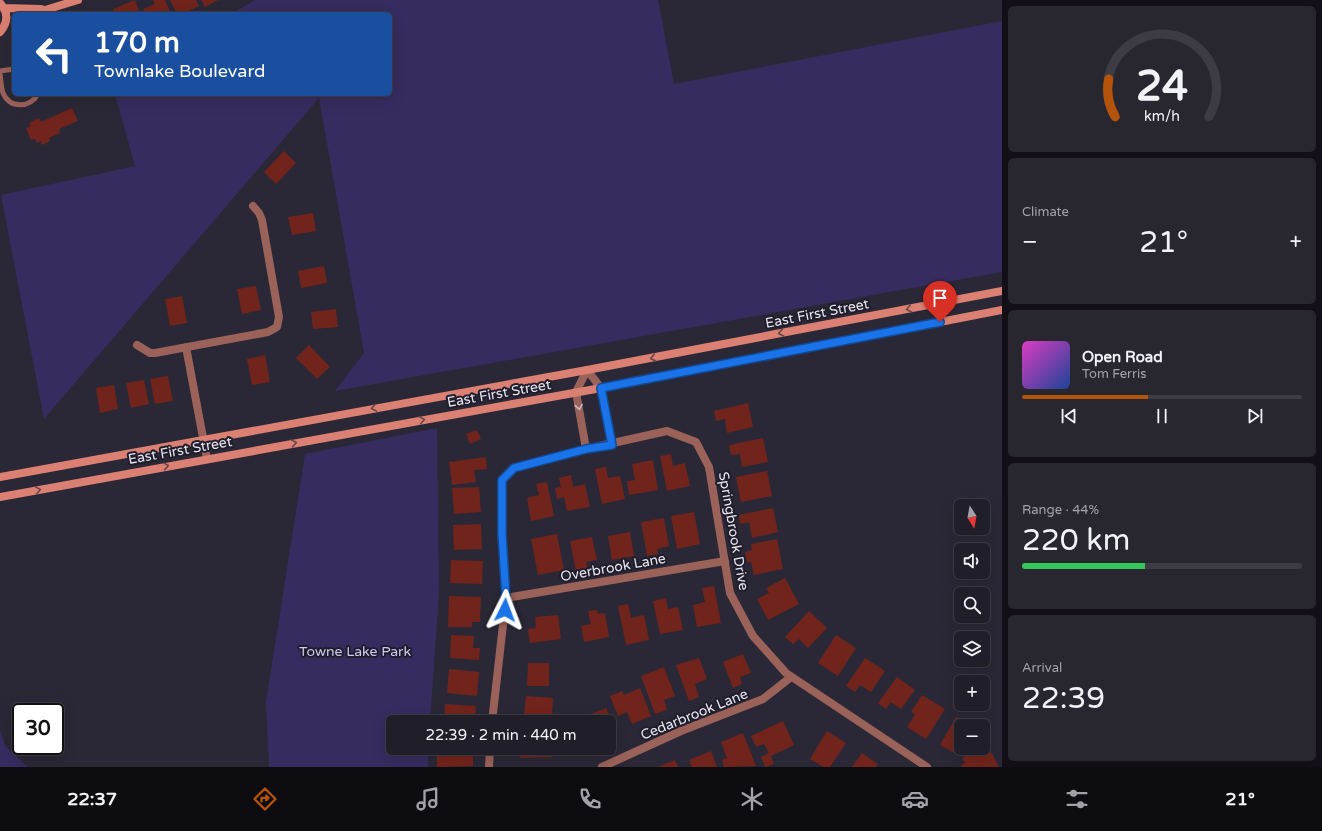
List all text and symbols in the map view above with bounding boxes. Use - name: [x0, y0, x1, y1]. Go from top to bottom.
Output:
- text: 170 m: [94, 26, 180, 60]
- icon: left: [28, 28, 80, 80]
- text: Townlake Boulevard: [94, 60, 265, 82]
- text: 24: [1136, 62, 1188, 112]
- text: km/h: [1144, 108, 1180, 125]
- text: Climate: [1022, 204, 1069, 220]
- text: 21°: [1139, 224, 1188, 261]
- text: −: [1022, 229, 1038, 255]
- text: +: [1290, 229, 1302, 255]
- pin: [923, 281, 957, 322]
- icon: arrive: [929, 287, 951, 309]
- street label: East First Street: [764, 295, 871, 332]
- one-way arrow: [906, 304, 912, 312]
- one-way arrow: [778, 329, 784, 337]
- text: Open Road: [1082, 348, 1163, 366]
- one-way arrow: [650, 353, 656, 361]
- text: Tom Ferris: [1082, 366, 1146, 382]
- street label: East First Street: [446, 376, 553, 411]
- one-way arrow: [371, 404, 377, 412]
- one-way arrow: [574, 404, 583, 410]
- icon: previous: [1058, 405, 1080, 427]
- icon: pause: [1151, 405, 1173, 427]
- icon: next: [1244, 405, 1266, 427]
- one-way arrow: [419, 416, 425, 425]
- street label: East First Street: [127, 433, 234, 468]
- one-way arrow: [291, 439, 297, 448]
- one-way arrow: [163, 462, 169, 471]
- street label: Springbrook Drive: [715, 470, 752, 592]
- one-way arrow: [35, 486, 41, 495]
- north arrow: [954, 499, 990, 535]
- map controls: [954, 499, 990, 755]
- text: Range · 44%: [1022, 502, 1099, 518]
- text: 220 km: [1022, 522, 1130, 559]
- button: sound: [954, 543, 990, 579]
- street label: Overbrook Lane: [559, 550, 667, 585]
- button: search: [954, 587, 990, 623]
- position arrow: [484, 589, 526, 631]
- button: layers: [954, 631, 990, 667]
- park label: Towne Lake Park: [299, 643, 411, 660]
- text: Arrival: [1022, 660, 1062, 676]
- button: +: [954, 675, 990, 711]
- text: 22:39: [1022, 680, 1105, 717]
- street label: Cedarbrook Lane: [638, 685, 750, 744]
- speed limit sign: 30: [12, 703, 64, 755]
- button: −: [954, 719, 990, 755]
- text: 22:39 · 2 min · 440 m: [426, 726, 576, 744]
- icon: directions: [251, 785, 279, 813]
- icon: music: [414, 785, 442, 813]
- icon: phone: [576, 785, 604, 813]
- icon: climate: [738, 785, 766, 813]
- icon: car: [901, 785, 929, 813]
- icon: filters: [1063, 785, 1091, 813]
- text: 22:37: [67, 788, 117, 810]
- text: 21°: [1225, 788, 1255, 810]

